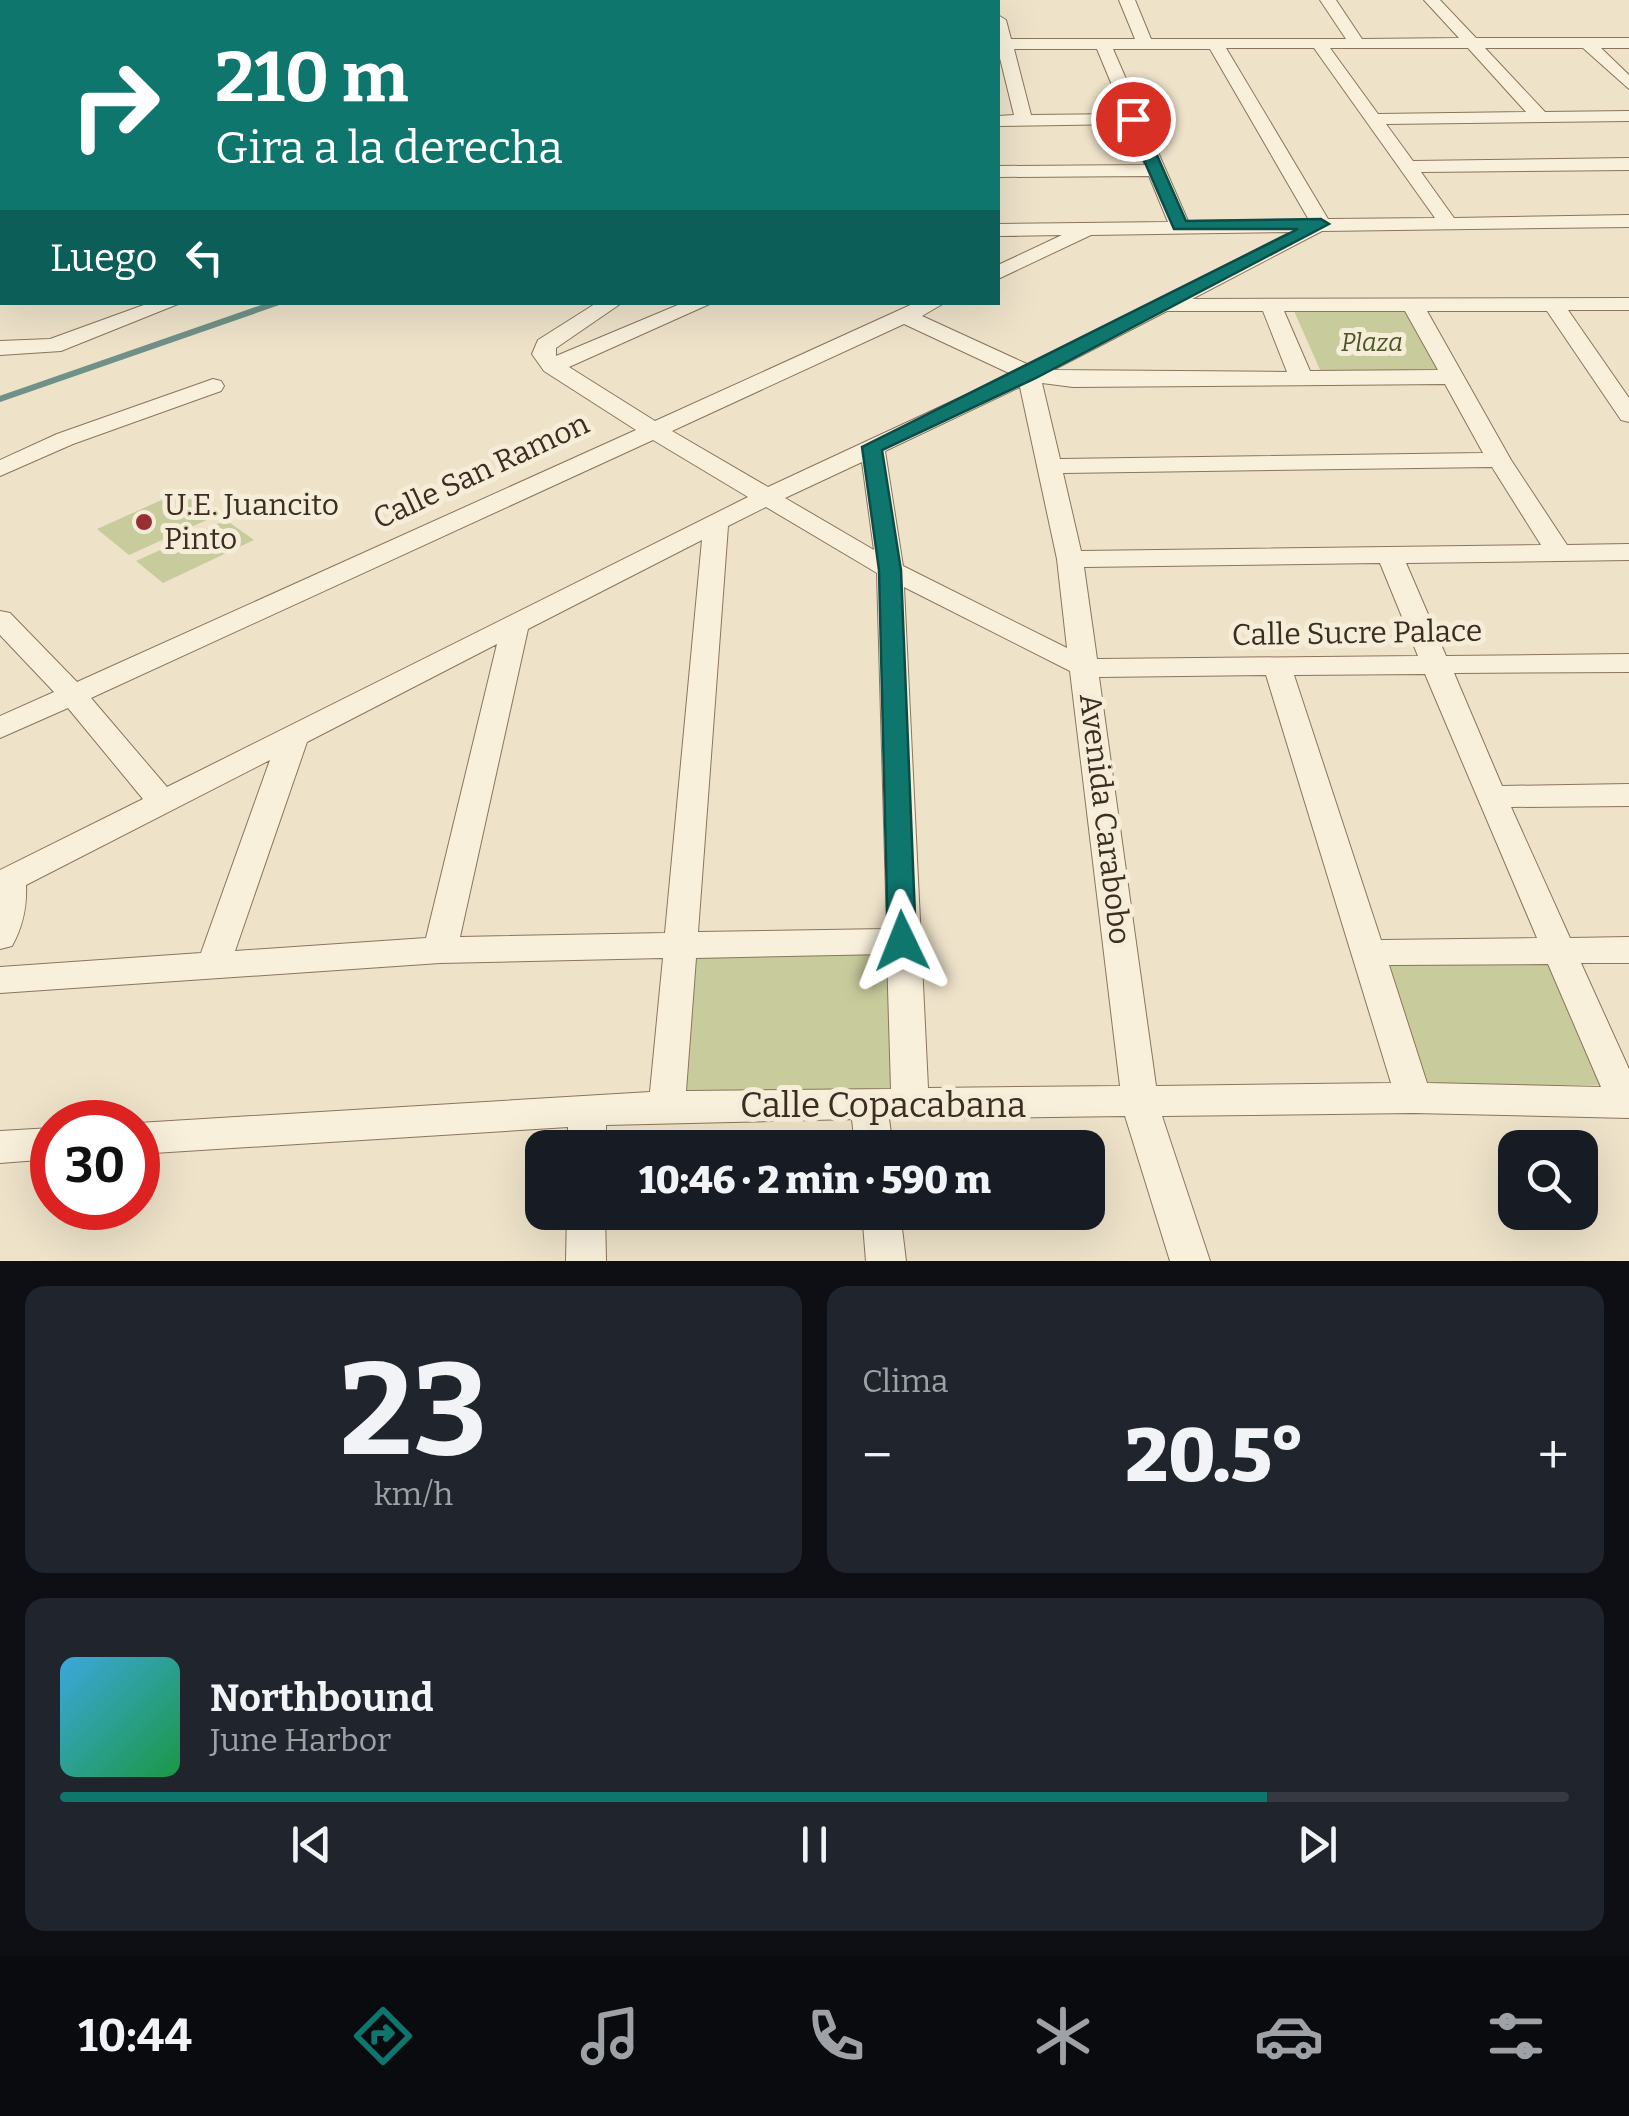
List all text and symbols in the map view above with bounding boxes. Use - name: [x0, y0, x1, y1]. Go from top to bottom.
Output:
- text: 210 m: [215, 36, 408, 120]
- icon: right: [50, 40, 180, 170]
- pin: [1091, 77, 1176, 162]
- icon: arrive: [1106, 92, 1161, 147]
- text: Gira a la derecha: [215, 121, 563, 175]
- icon: left: [177, 230, 232, 285]
- text: Luego: [50, 235, 157, 281]
- park label: Plaza: [1341, 328, 1403, 358]
- street label: Calle San Ramon: [367, 405, 595, 537]
- place label: U.E. Juancito Pinto: [164, 487, 339, 557]
- marker: U.E. Juancito Pinto: [133, 511, 155, 533]
- street label: Calle Sucre Palace: [1232, 613, 1482, 653]
- street label: Avenida Carabobo: [1072, 692, 1138, 946]
- position arrow: [850, 889, 954, 993]
- street label: Calle Copacabana: [740, 1084, 1026, 1126]
- speed limit sign: 30: [30, 1100, 160, 1230]
- map controls: [1498, 1130, 1598, 1230]
- button: search: [1498, 1130, 1598, 1230]
- text: 10:46 · 2 min · 590 m: [639, 1157, 991, 1203]
- text: 23: [339, 1332, 488, 1488]
- text: Clima: [862, 1362, 949, 1400]
- text: 20.5°: [1125, 1411, 1305, 1501]
- text: −: [862, 1423, 892, 1489]
- text: +: [1538, 1423, 1569, 1489]
- text: km/h: [374, 1475, 453, 1513]
- text: Northbound: [210, 1675, 433, 1721]
- text: June Harbor: [210, 1721, 391, 1759]
- icon: previous: [284, 1817, 339, 1872]
- icon: pause: [787, 1817, 842, 1872]
- icon: next: [1290, 1817, 1345, 1872]
- icon: directions: [348, 2001, 418, 2071]
- icon: music: [575, 2001, 645, 2071]
- icon: phone: [801, 2001, 871, 2071]
- icon: climate: [1028, 2001, 1098, 2071]
- icon: car: [1254, 2001, 1324, 2071]
- icon: filters: [1481, 2001, 1551, 2071]
- text: 10:44: [78, 2009, 192, 2063]

